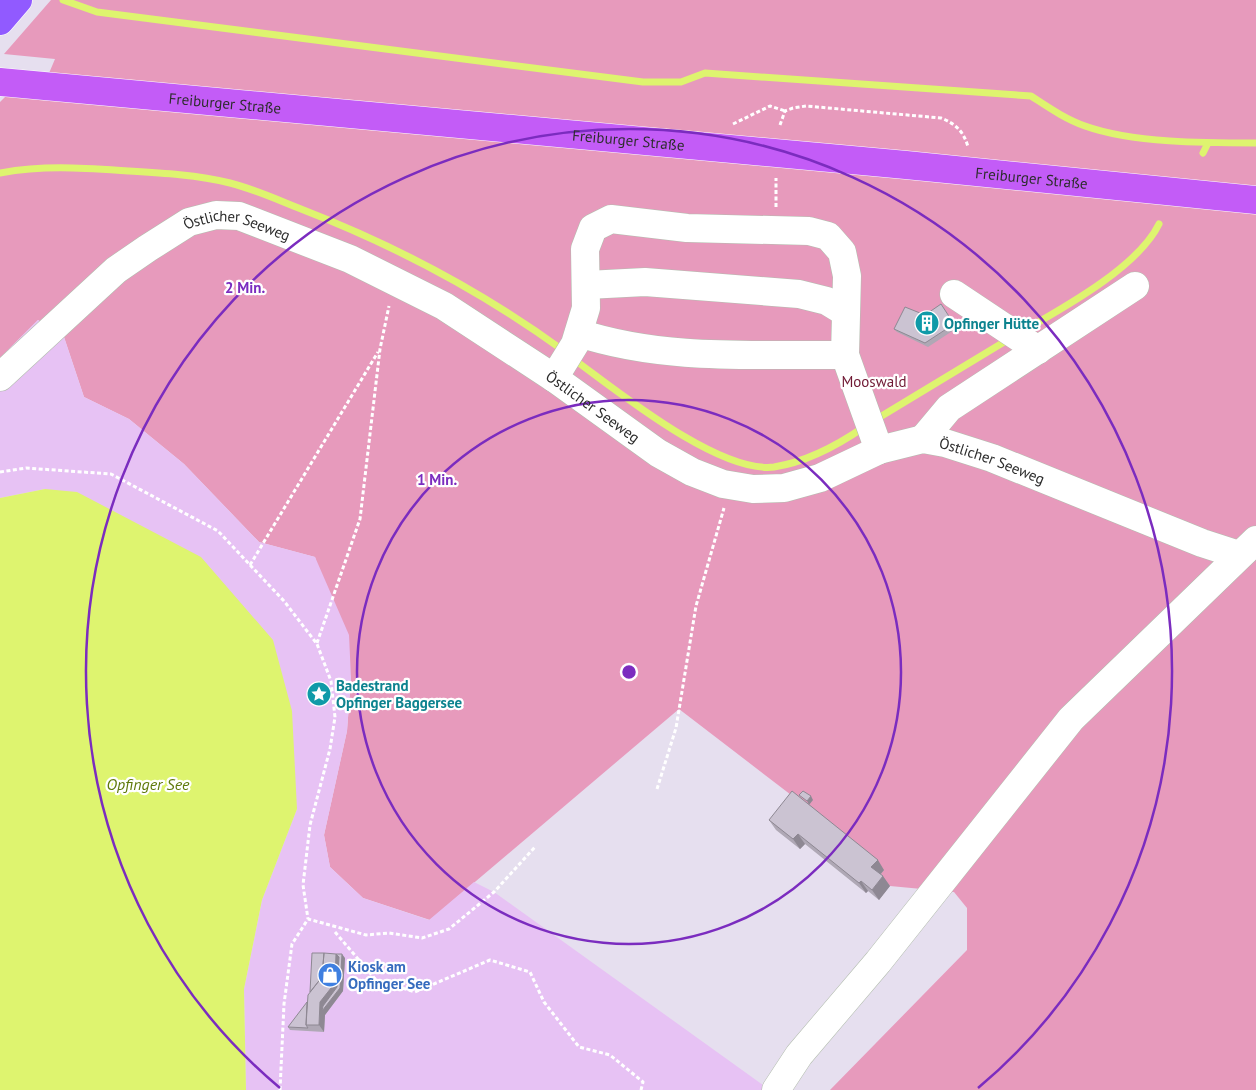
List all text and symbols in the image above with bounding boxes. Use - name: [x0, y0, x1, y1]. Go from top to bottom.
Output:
- street label: Freiburger Straße: [168, 88, 282, 117]
- street label: Freiburger Straße: [571, 125, 685, 154]
- street label: Freiburger Straße: [975, 162, 1089, 193]
- street label: Östlicher Seeweg: [179, 205, 293, 245]
- text: 2 Min.: [225, 278, 265, 297]
- building icon: Opfinger Hütte: [914, 310, 940, 336]
- place label: Opfinger Hütte: [944, 314, 1039, 333]
- street label: Östlicher Seeweg: [543, 366, 644, 446]
- park label: Mooswald: [841, 372, 907, 391]
- street label: Östlicher Seeweg: [938, 433, 1048, 488]
- text: 1 Min.: [417, 470, 457, 489]
- centre of rings: [620, 663, 638, 681]
- place label: Badestrand Opfinger Baggersee: [336, 676, 462, 712]
- place icon: Badestrand Opfinger Baggersee: [306, 681, 332, 707]
- water label: Opfinger See: [107, 774, 190, 794]
- place label: Kiosk am Opfinger See: [348, 957, 431, 993]
- shop icon: Kiosk am Opfinger See: [317, 962, 343, 988]

